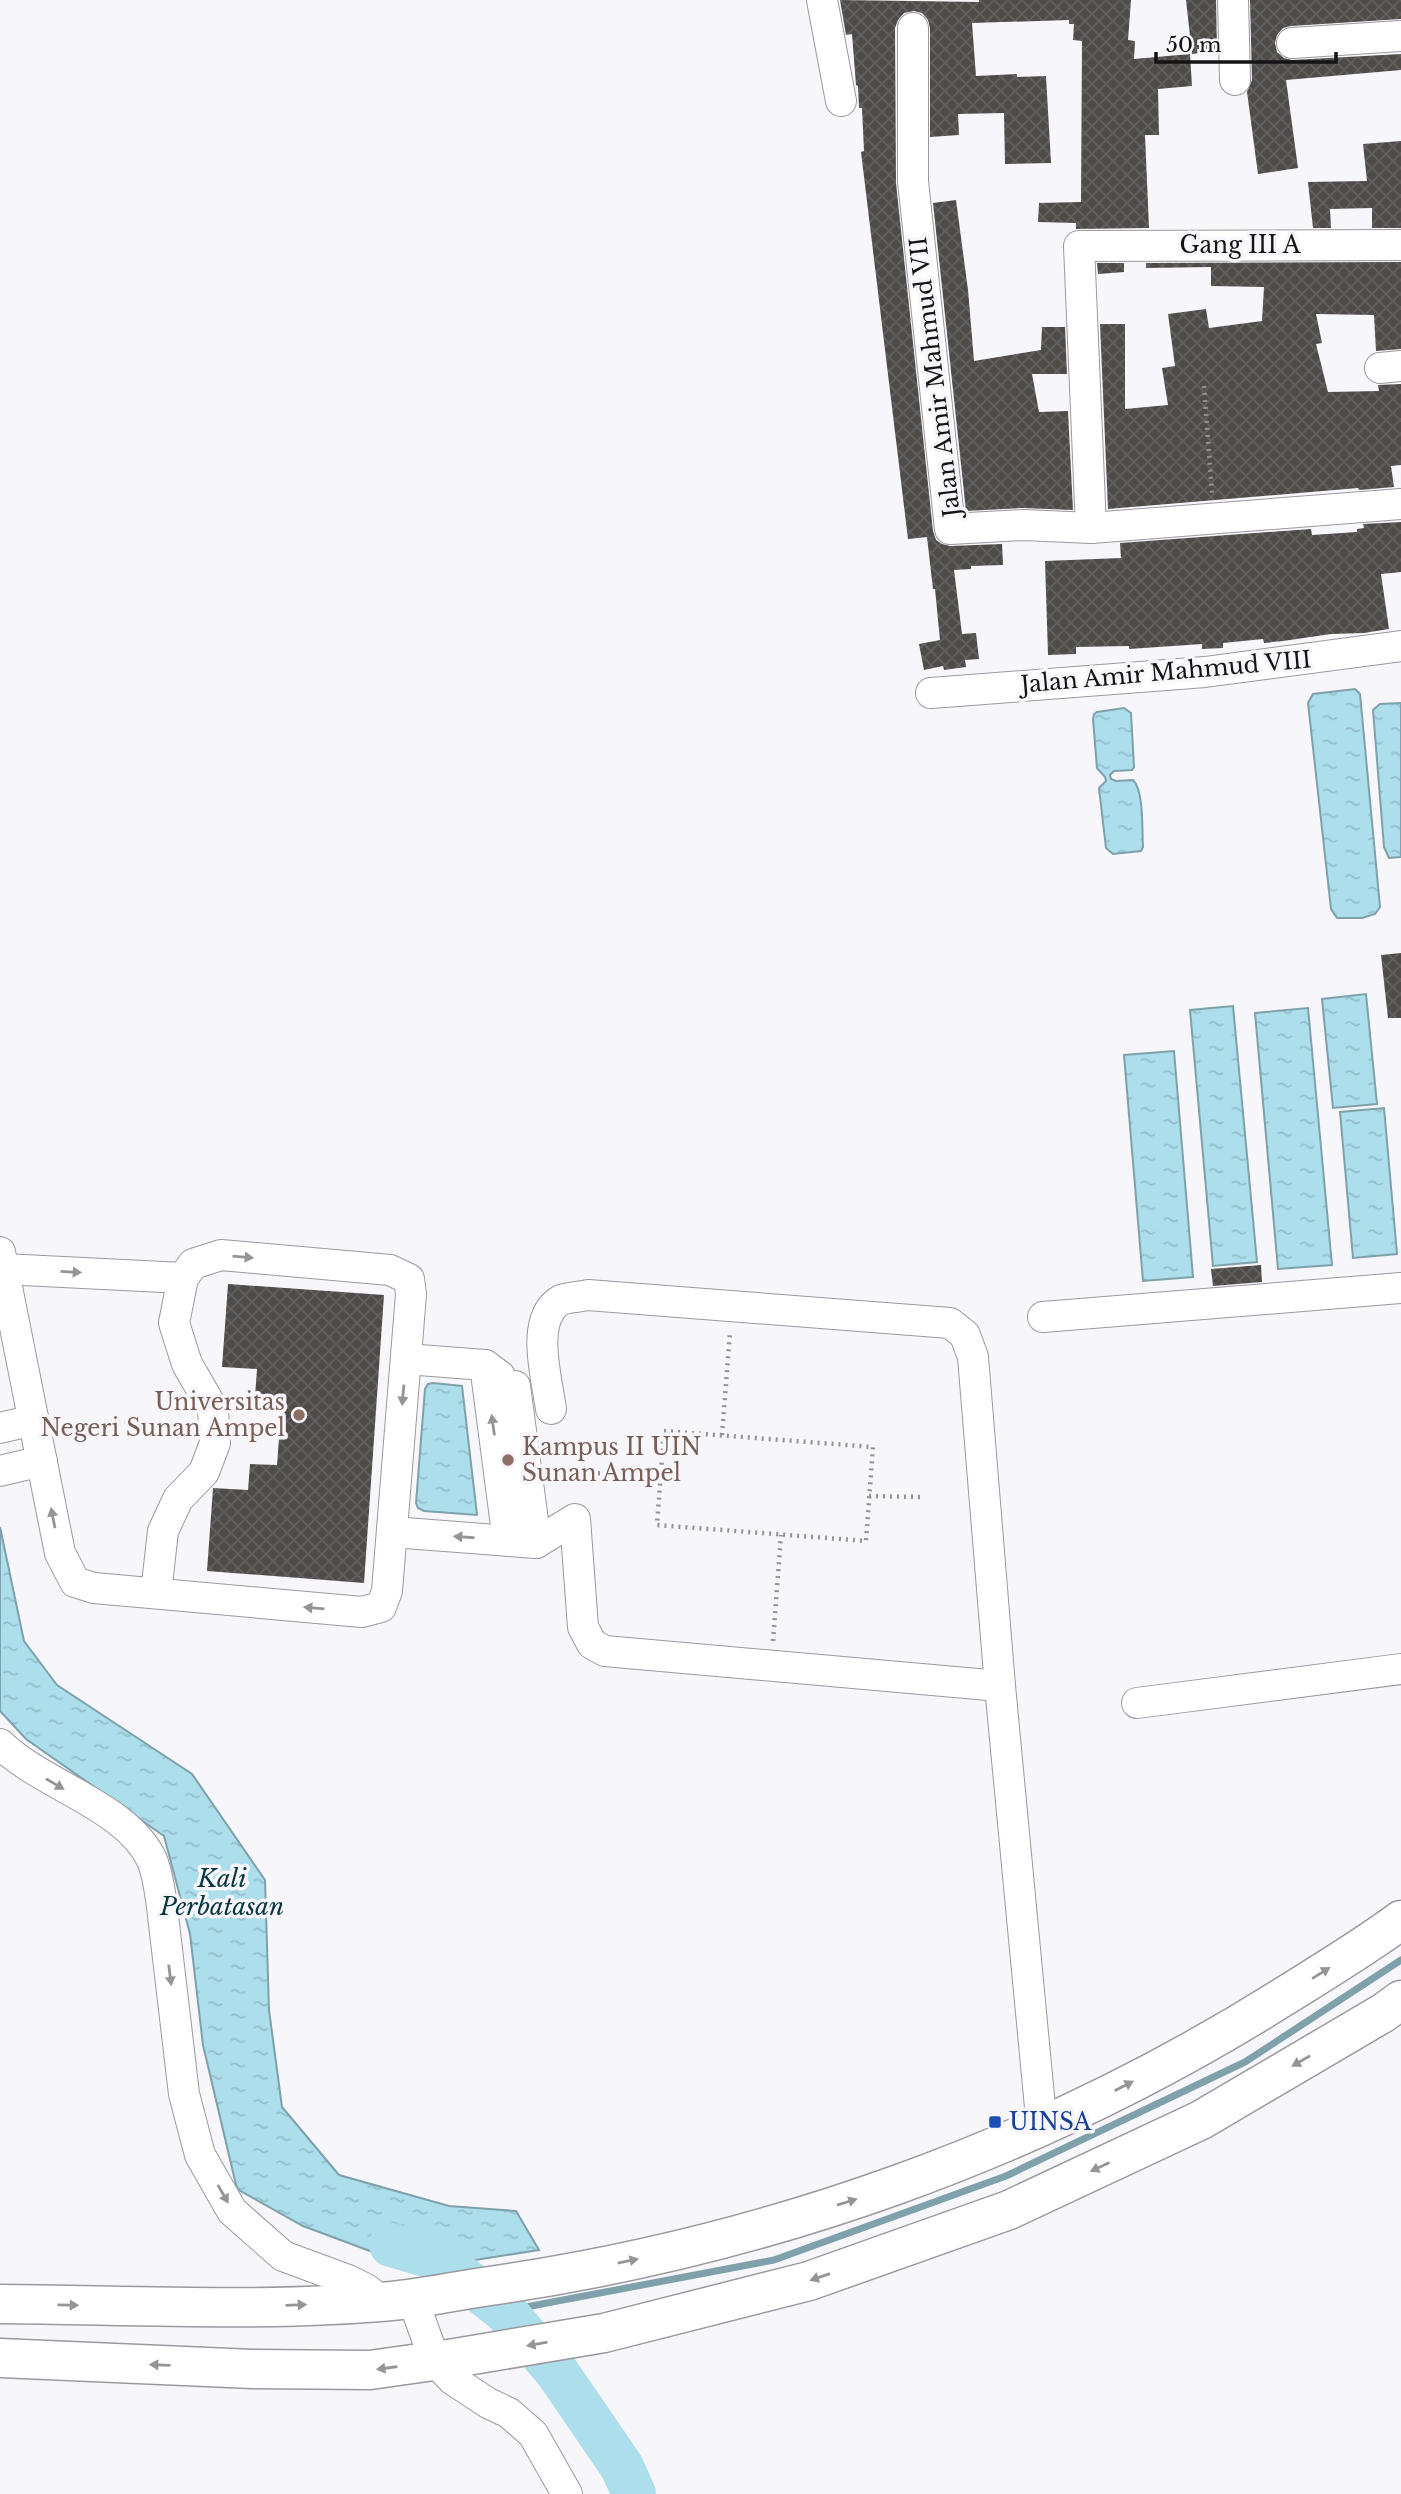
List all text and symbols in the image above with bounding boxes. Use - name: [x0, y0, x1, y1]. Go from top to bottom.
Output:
- scale bar: [1156, 21, 1336, 65]
- text: 50 m: [1166, 32, 1222, 58]
- street label: Gang III A: [1180, 231, 1302, 259]
- street label: Jalan Amir Mahmud VII: [904, 235, 966, 522]
- street label: Jalan Amir Mahmud VIII: [1017, 645, 1312, 699]
- one-way arrow: [232, 1252, 254, 1263]
- one-way arrow: [61, 1267, 83, 1278]
- one-way arrow: [397, 1385, 408, 1407]
- place label: Universitas Negeri Sunan Ampel: [40, 1388, 285, 1442]
- marker: Universitas Negeri Sunan Ampel: [291, 1407, 307, 1423]
- one-way arrow: [487, 1413, 498, 1435]
- place label: Kampus II UIN Sunan Ampel: [522, 1433, 701, 1487]
- marker: Kampus II UIN Sunan Ampel: [500, 1452, 516, 1468]
- one-way arrow: [48, 1507, 59, 1529]
- one-way arrow: [453, 1531, 475, 1542]
- one-way arrow: [303, 1602, 325, 1613]
- one-way arrow: [45, 1777, 65, 1789]
- water label: Kali Perbatasan: [159, 1864, 284, 1921]
- one-way arrow: [165, 1964, 176, 1986]
- one-way arrow: [1312, 1967, 1331, 1980]
- one-way arrow: [1292, 2055, 1311, 2067]
- one-way arrow: [1114, 2081, 1134, 2092]
- place label: UINSA: [1009, 2108, 1092, 2136]
- marker: UINSA: [987, 2114, 1003, 2130]
- one-way arrow: [1090, 2161, 1110, 2173]
- one-way arrow: [217, 2184, 229, 2203]
- one-way arrow: [837, 2197, 858, 2207]
- one-way arrow: [617, 2256, 639, 2267]
- one-way arrow: [810, 2272, 831, 2283]
- one-way arrow: [57, 2299, 79, 2311]
- one-way arrow: [285, 2300, 307, 2311]
- one-way arrow: [526, 2339, 548, 2350]
- one-way arrow: [149, 2359, 171, 2370]
- one-way arrow: [376, 2362, 398, 2373]

